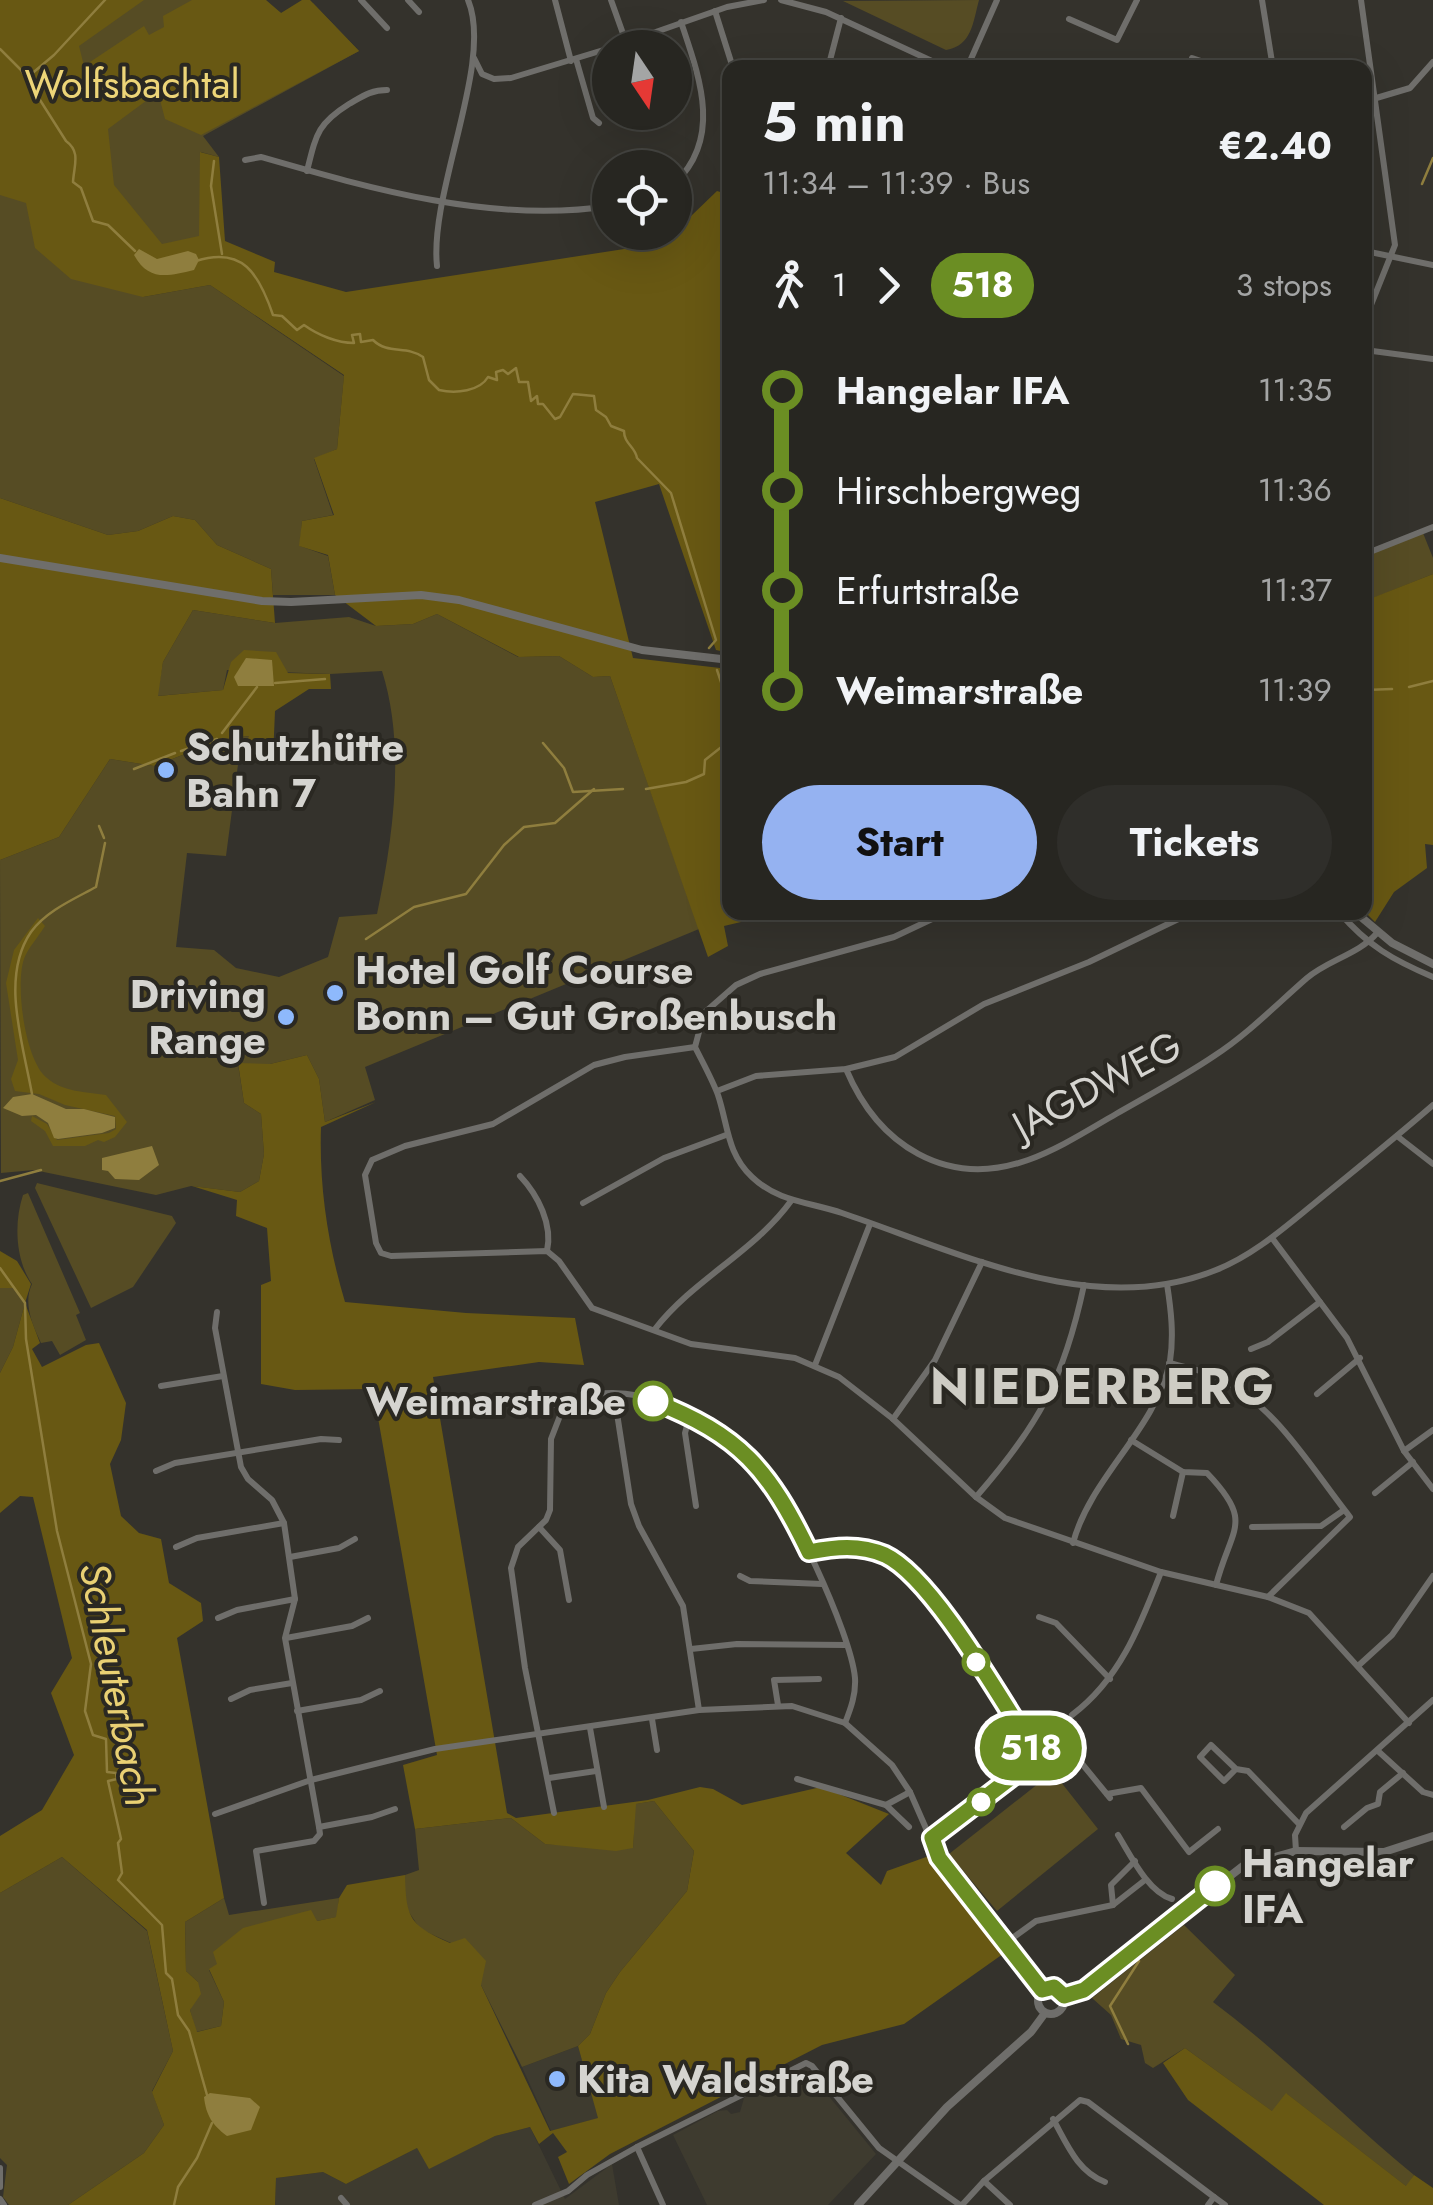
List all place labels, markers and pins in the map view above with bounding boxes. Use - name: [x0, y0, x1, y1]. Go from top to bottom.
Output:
- place label: Schutzhütte Bahn 7: [186, 718, 404, 822]
- marker: Schutzhütte Bahn 7: [155, 759, 177, 781]
- place label: Hotel Golf Course Bonn – Gut Großenbusch: [355, 941, 837, 1045]
- place label: Driving Range: [130, 965, 266, 1069]
- marker: Hotel Golf Course Bonn – Gut Großenbusch: [324, 982, 346, 1004]
- marker: Driving Range: [275, 1006, 297, 1028]
- place label: Weimarstraße: [366, 1372, 626, 1430]
- marker: Weimarstraße: [634, 1382, 672, 1420]
- unlabelled marker: [963, 1649, 989, 1675]
- unlabelled marker: [968, 1789, 994, 1815]
- place label: Hangelar IFA: [1242, 1834, 1415, 1938]
- marker: Hangelar IFA: [1196, 1867, 1234, 1905]
- place label: Kita Waldstraße: [577, 2050, 874, 2108]
- marker: Kita Waldstraße: [546, 2068, 568, 2090]

